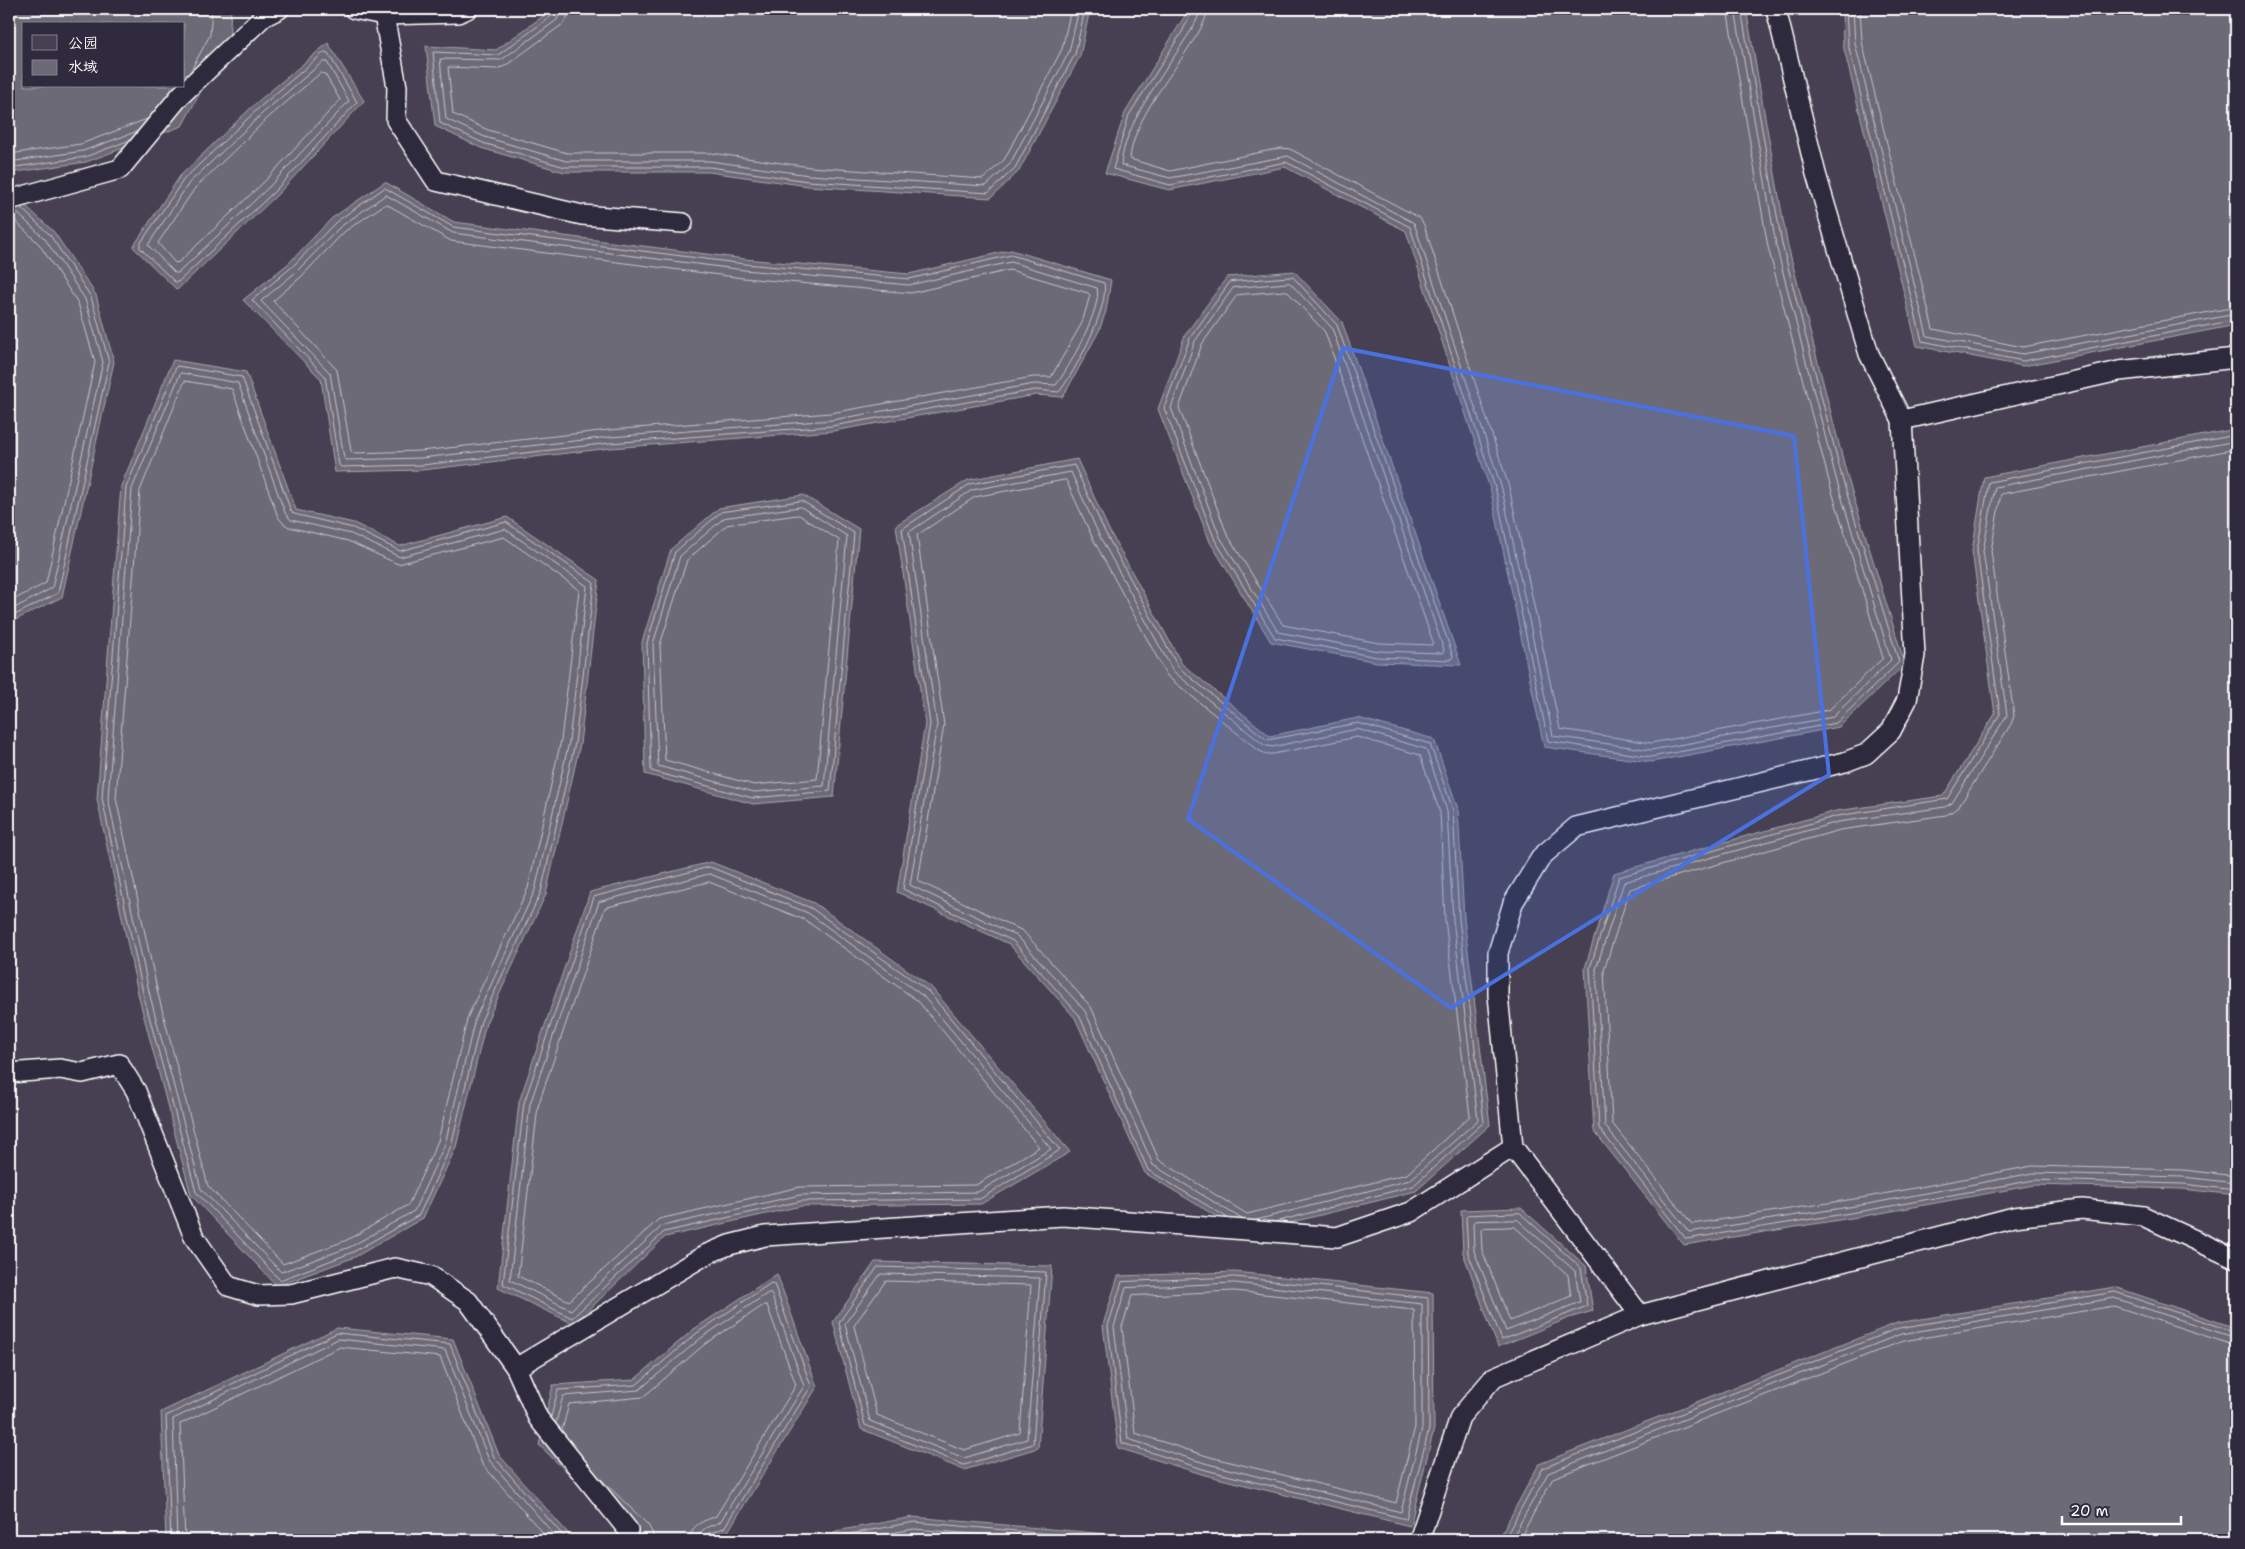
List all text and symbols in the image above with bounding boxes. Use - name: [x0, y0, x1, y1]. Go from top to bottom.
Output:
- legend: [22, 22, 185, 88]
- text: 公园: [68, 33, 98, 53]
- text: 水域: [68, 57, 98, 77]
- scale bar: [2062, 1494, 2181, 1526]
- text: 20 m: [2070, 1501, 2109, 1521]

